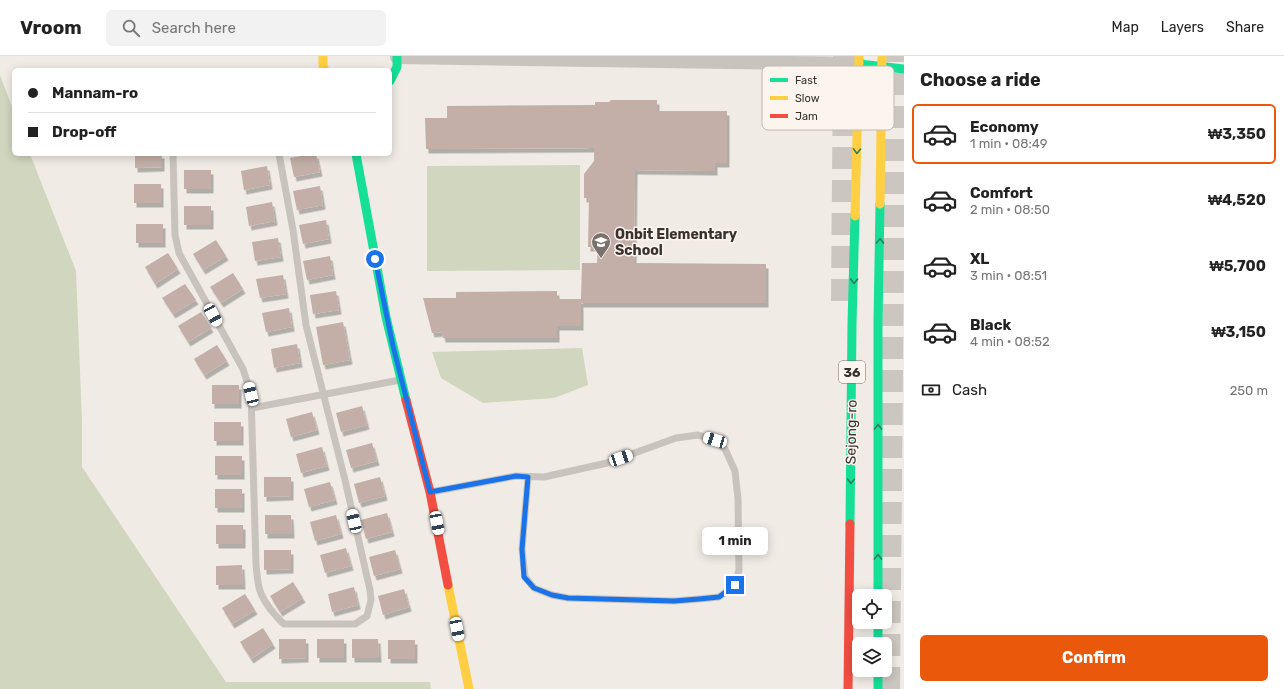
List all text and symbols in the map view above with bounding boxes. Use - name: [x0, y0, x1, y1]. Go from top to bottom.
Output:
- search box: [106, 10, 386, 46]
- text: Vroom: [20, 16, 82, 39]
- icon: search: [120, 17, 142, 39]
- text: Search here: [152, 19, 236, 37]
- text: Map: [1112, 19, 1139, 36]
- text: Layers: [1161, 19, 1204, 36]
- text: Share: [1226, 19, 1264, 36]
- legend: [762, 66, 894, 130]
- text: Choose a ride: [920, 69, 1041, 91]
- text: Fast: [795, 74, 818, 87]
- text: Mannam-ro: [52, 84, 138, 102]
- text: Slow: [795, 92, 820, 105]
- text: Jam: [795, 110, 818, 123]
- icon: car: [922, 116, 958, 152]
- text: Economy: [970, 118, 1039, 136]
- text: Drop-off: [52, 123, 116, 141]
- text: ₩3,350: [1208, 125, 1266, 143]
- text: 1 min · 08:49: [970, 136, 1048, 151]
- one-way arrow: [853, 148, 861, 154]
- icon: car: [922, 182, 958, 218]
- text: Comfort: [970, 184, 1033, 202]
- text: ₩4,520: [1208, 191, 1266, 209]
- text: 2 min · 08:50: [970, 202, 1050, 217]
- place label: Onbit Elementary School: [615, 226, 738, 259]
- school or university icon: Onbit Elementary School: [590, 231, 612, 259]
- one-way arrow: [876, 238, 884, 244]
- icon: car: [922, 248, 958, 284]
- route start: [366, 250, 384, 268]
- text: XL: [970, 250, 989, 268]
- text: ₩5,700: [1210, 257, 1266, 275]
- text: 3 min · 08:51: [970, 268, 1047, 283]
- one-way arrow: [849, 278, 858, 284]
- car: [202, 302, 224, 328]
- icon: car: [922, 314, 958, 350]
- text: Black: [970, 316, 1011, 334]
- text: ₩3,150: [1211, 323, 1266, 341]
- text: 4 min · 08:52: [970, 334, 1050, 349]
- road number: 36: [839, 361, 865, 383]
- icon: cash: [920, 379, 942, 401]
- car: [242, 381, 260, 407]
- text: Cash: [952, 381, 987, 399]
- text: 250 m: [1230, 383, 1268, 398]
- street label: Sejong-ro: [842, 399, 861, 465]
- one-way arrow: [874, 424, 882, 430]
- car: [702, 431, 728, 449]
- car: [608, 448, 634, 468]
- one-way arrow: [846, 478, 855, 484]
- car: [345, 508, 363, 534]
- car: [429, 510, 445, 536]
- callout: 1 min: [702, 527, 768, 555]
- text: 1 min: [718, 533, 752, 548]
- one-way arrow: [874, 554, 882, 560]
- route end: [726, 576, 744, 594]
- map controls: [852, 589, 892, 677]
- button: locate: [852, 589, 892, 629]
- car: [449, 616, 465, 642]
- button: Confirm: [920, 635, 1268, 681]
- button: layers: [852, 637, 892, 677]

